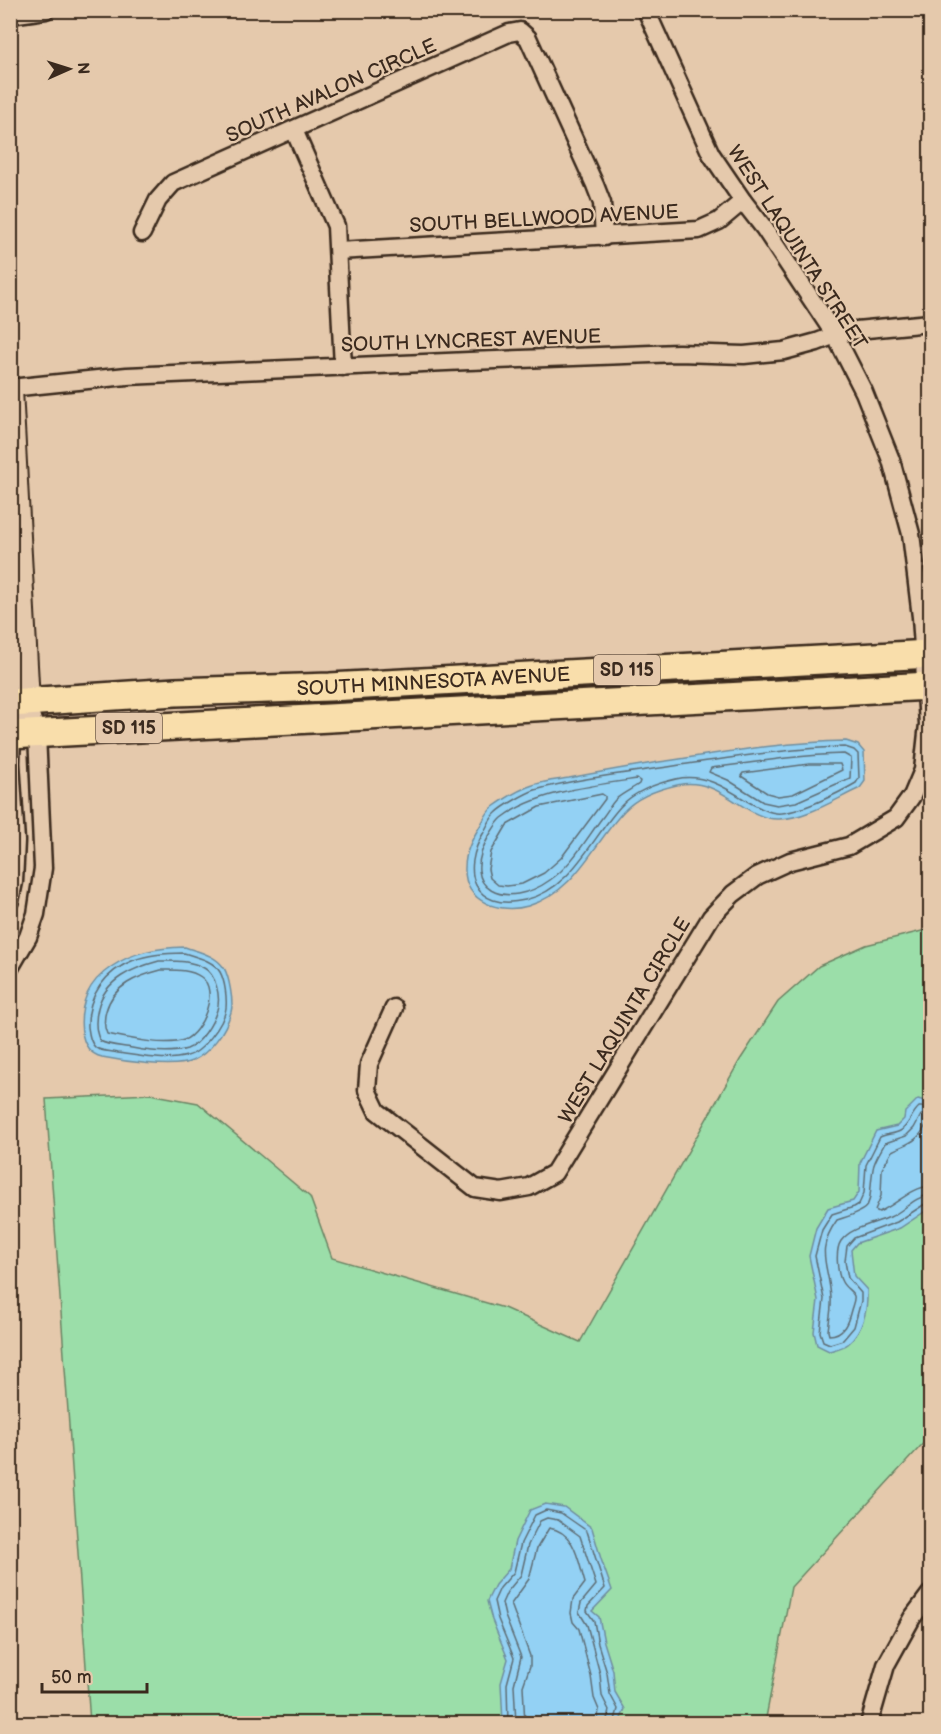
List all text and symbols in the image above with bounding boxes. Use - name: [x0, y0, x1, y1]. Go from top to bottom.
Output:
- street label: SOUTH AVALON CIRCLE: [223, 34, 440, 148]
- north arrow: [39, 39, 99, 99]
- text: N: [73, 62, 92, 75]
- street label: WEST LAQUINTA STREET: [722, 141, 872, 354]
- street label: SOUTH BELLWOOD AVENUE: [409, 200, 679, 238]
- street label: SOUTH LYNCREST AVENUE: [341, 324, 601, 358]
- road number: SD 115: [594, 655, 660, 685]
- street label: SOUTH MINNESOTA AVENUE: [296, 663, 571, 701]
- road number: SD 115: [96, 713, 162, 743]
- street label: WEST LAQUINTA CIRCLE: [554, 913, 696, 1128]
- scale bar: [42, 1656, 147, 1694]
- text: 50 m: [51, 1667, 92, 1688]

